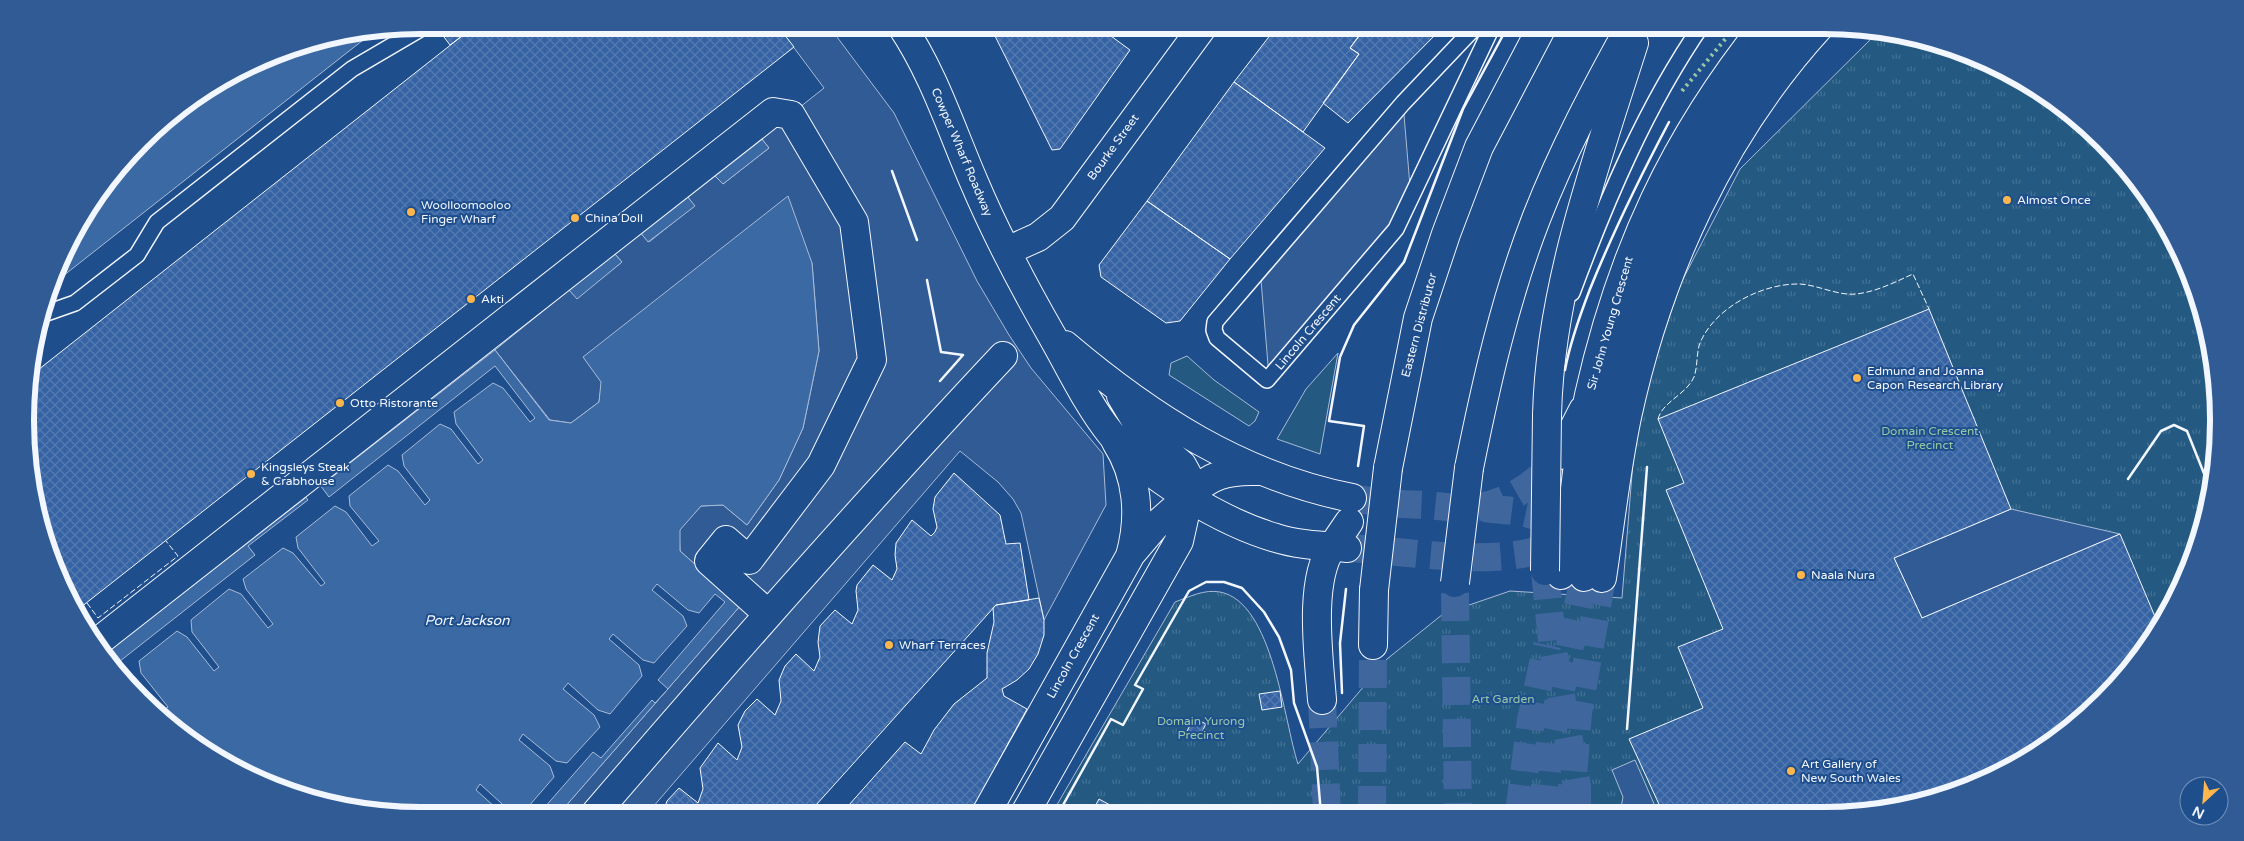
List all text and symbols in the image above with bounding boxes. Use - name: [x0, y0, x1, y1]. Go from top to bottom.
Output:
- street label: Cowper Wharf Roadway: [929, 86, 996, 219]
- street label: Bourke Street: [1084, 111, 1142, 183]
- place label: Almost Once: [2017, 193, 2091, 207]
- marker: Almost Once: [2001, 194, 2013, 206]
- place label: Woolloomooloo Finger Wharf: [421, 198, 511, 226]
- marker: Woolloomooloo Finger Wharf: [405, 206, 417, 218]
- place label: China Doll: [585, 211, 643, 225]
- marker: China Doll: [569, 212, 581, 224]
- street label: Sir John Young Crescent: [1584, 254, 1636, 391]
- street label: Eastern Distributor: [1398, 271, 1440, 379]
- street label: Lincoln Crescent: [1272, 291, 1344, 373]
- place label: Akti: [481, 292, 504, 306]
- marker: Akti: [465, 293, 477, 305]
- place label: Edmund and Joanna Capon Research Library: [1867, 364, 2004, 392]
- marker: Edmund and Joanna Capon Research Library: [1851, 372, 1863, 384]
- place label: Otto Ristorante: [350, 396, 438, 410]
- marker: Otto Ristorante: [334, 397, 346, 409]
- park label: Domain Crescent Precinct: [1881, 424, 1979, 452]
- place label: Kingsleys Steak & Crabhouse: [261, 460, 350, 488]
- marker: Kingsleys Steak & Crabhouse: [245, 468, 257, 480]
- place label: Naala Nura: [1811, 568, 1875, 582]
- marker: Naala Nura: [1795, 569, 1807, 581]
- street label: Lincoln Crescent: [1044, 611, 1102, 701]
- water label: Port Jackson: [424, 612, 510, 629]
- place label: Wharf Terraces: [899, 638, 986, 652]
- marker: Wharf Terraces: [883, 639, 895, 651]
- park label: Art Garden: [1471, 692, 1535, 706]
- park label: Domain Yurong Precinct: [1157, 714, 1245, 742]
- place label: Art Gallery of New South Wales: [1801, 757, 1901, 785]
- marker: Art Gallery of New South Wales: [1785, 765, 1797, 777]
- north arrow: [2179, 776, 2229, 826]
- text: N: [2190, 802, 2207, 822]

